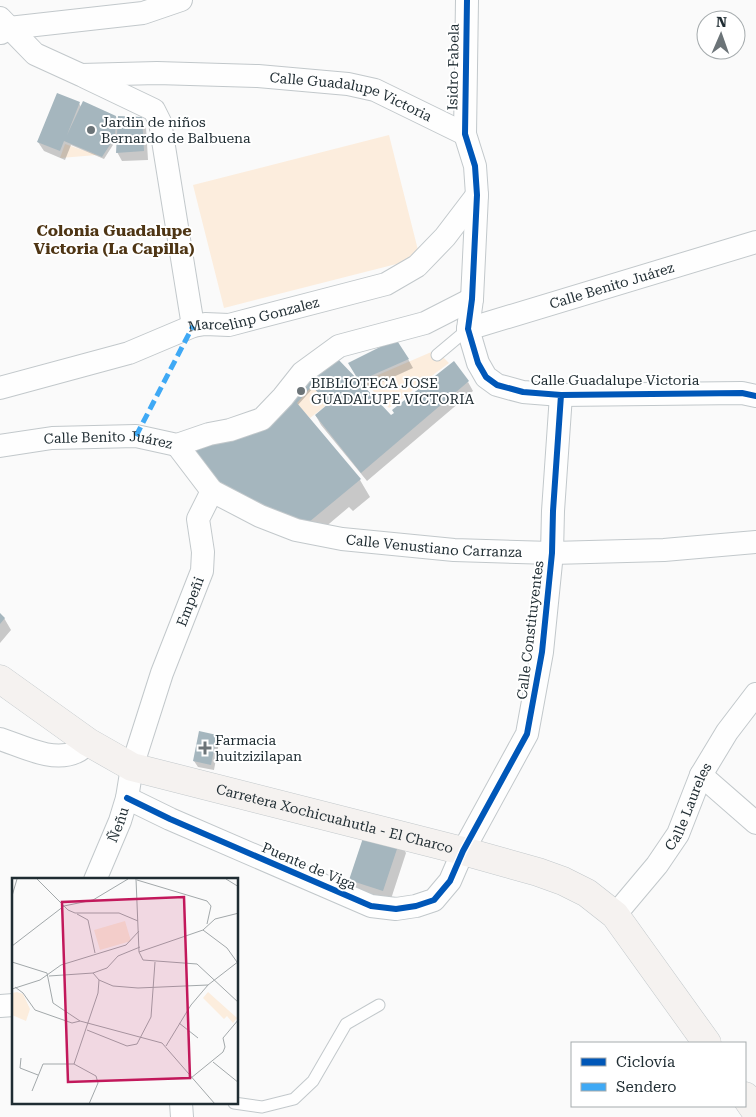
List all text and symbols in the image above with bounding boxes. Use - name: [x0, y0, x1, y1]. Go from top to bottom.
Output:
- north arrow: [696, 10, 746, 60]
- text: N: [716, 14, 727, 30]
- street label: Isidro Fabela: [444, 23, 462, 111]
- street label: Calle Guadalupe Victoria: [269, 69, 435, 125]
- place label: Jardin de niños Bernardo de Balbuena: [101, 114, 251, 146]
- marker: Jardin de niños Bernardo de Balbuena: [85, 124, 97, 136]
- district label: Colonia Guadalupe Victoria (La Capilla): [34, 221, 195, 258]
- street label: Calle Benito Juárez: [547, 259, 676, 312]
- street label: Marcelinp Gonzalez: [187, 294, 321, 335]
- street label: Calle Guadalupe Victoria: [531, 372, 700, 388]
- place label: BIBLIOTECA JOSE GUADALUPE VICTORIA: [311, 375, 474, 407]
- marker: BIBLIOTECA JOSE GUADALUPE VICTORIA: [295, 385, 307, 397]
- street label: Calle Benito Juárez: [43, 428, 174, 452]
- street label: Calle Venustiano Carranza: [345, 531, 523, 560]
- street label: Calle Constituyentes: [514, 559, 546, 700]
- street label: Empeñi: [173, 574, 207, 629]
- place label: Farmacia huitzizilapan: [215, 732, 302, 764]
- marker: Farmacia huitzizilapan: [199, 742, 211, 754]
- street label: Calle Laureles: [661, 759, 715, 853]
- street label: Carretera Xochicuahutla - El Charco: [214, 781, 455, 856]
- street label: Ñeñu: [104, 805, 132, 845]
- street label: Puente de Viga: [260, 839, 359, 893]
- inset map: [12, 878, 239, 1104]
- legend: [571, 1042, 746, 1107]
- text: Ciclovía: [616, 1053, 675, 1071]
- text: Sendero: [616, 1078, 677, 1096]

